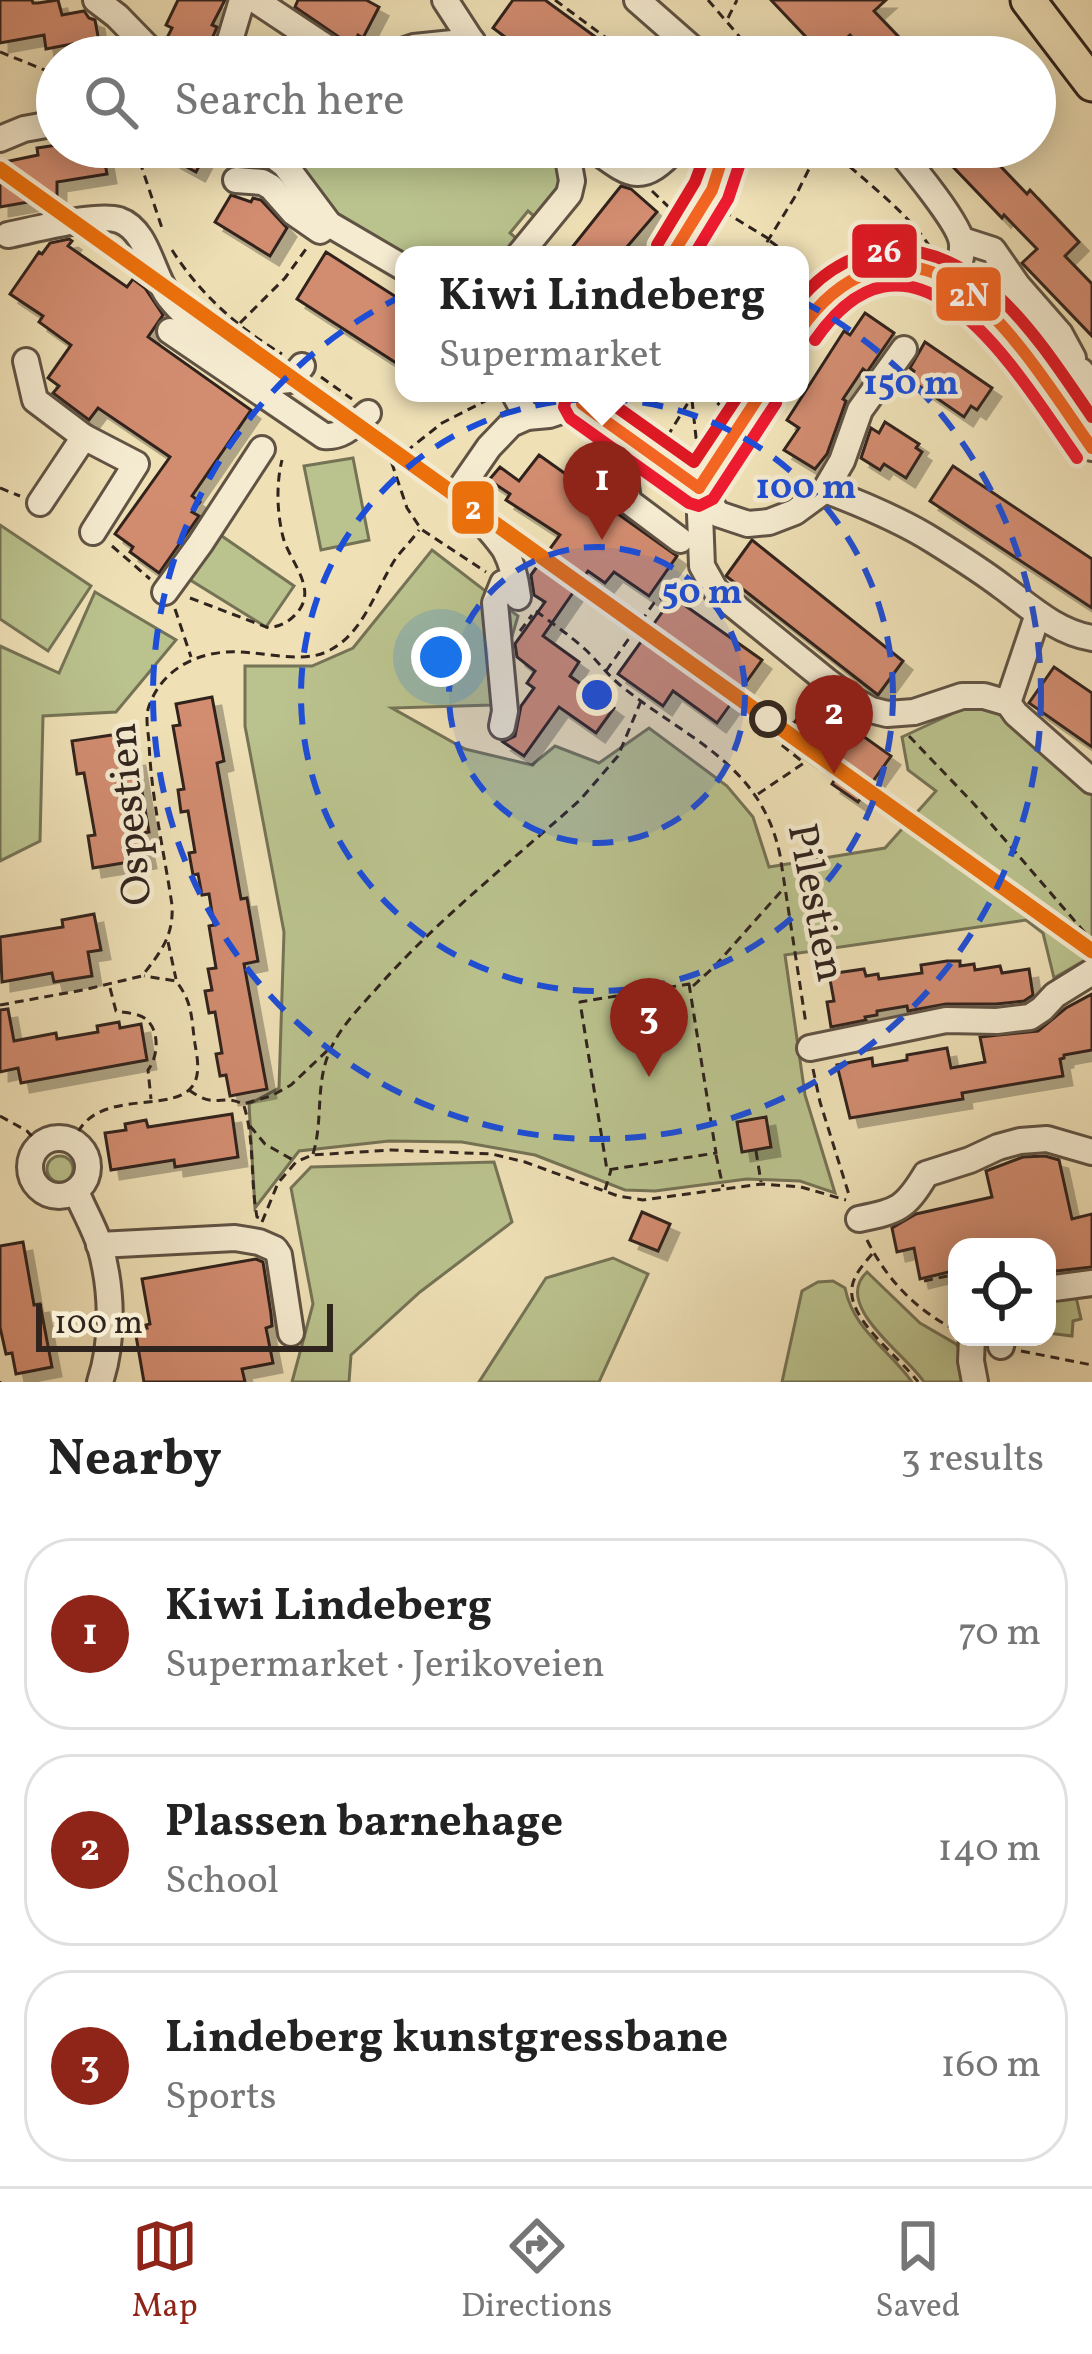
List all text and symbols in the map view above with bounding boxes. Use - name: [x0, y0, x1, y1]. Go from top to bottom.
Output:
- search box: [36, 36, 1056, 168]
- icon: search: [78, 69, 144, 135]
- text: Search here: [174, 71, 405, 134]
- line badge: 26: [850, 222, 919, 280]
- text: 26: [866, 231, 902, 277]
- popup: [395, 246, 809, 402]
- line badge: 2N: [934, 265, 1003, 323]
- text: Kiwi Lindeberg: [438, 266, 766, 329]
- text: 2N: [948, 275, 990, 321]
- text: Supermarket: [438, 329, 662, 383]
- text: 150 m: [863, 360, 959, 410]
- pin: 1: [563, 441, 641, 540]
- text: 100 m: [755, 464, 857, 514]
- line badge: 2: [450, 479, 496, 536]
- text: 2: [464, 488, 482, 534]
- text: 50 m: [661, 569, 743, 619]
- your location: [411, 627, 471, 687]
- centre of rings: [576, 674, 618, 716]
- pin: 2: [795, 675, 873, 774]
- unlabelled marker: [751, 702, 785, 736]
- street label: Ospestien: [95, 720, 169, 908]
- street label: Pilestien: [770, 819, 858, 987]
- pin: 3: [610, 978, 688, 1077]
- map controls: [948, 1238, 1056, 1346]
- button: locate: [948, 1238, 1056, 1346]
- scale bar: [36, 1298, 333, 1351]
- text: 100 m: [54, 1302, 143, 1348]
- text: Nearby: [48, 1425, 222, 1496]
- text: 3 results: [901, 1433, 1044, 1487]
- text: Kiwi Lindeberg: [165, 1576, 492, 1639]
- text: 1: [82, 1607, 98, 1661]
- text: 70 m: [958, 1607, 1041, 1661]
- text: Supermarket · Jerikoveien: [165, 1639, 605, 1693]
- text: Plassen barnehage: [165, 1792, 563, 1855]
- text: 2: [80, 1823, 100, 1877]
- text: 140 m: [938, 1823, 1041, 1877]
- text: School: [165, 1855, 279, 1909]
- text: Lindeberg kunstgressbane: [165, 2008, 728, 2071]
- text: 3: [80, 2039, 100, 2093]
- text: 160 m: [940, 2039, 1041, 2093]
- text: Sports: [165, 2071, 276, 2125]
- tab: Map: [132, 2213, 198, 2331]
- tab: Directions: [461, 2213, 612, 2331]
- tab: Saved: [875, 2213, 960, 2331]

